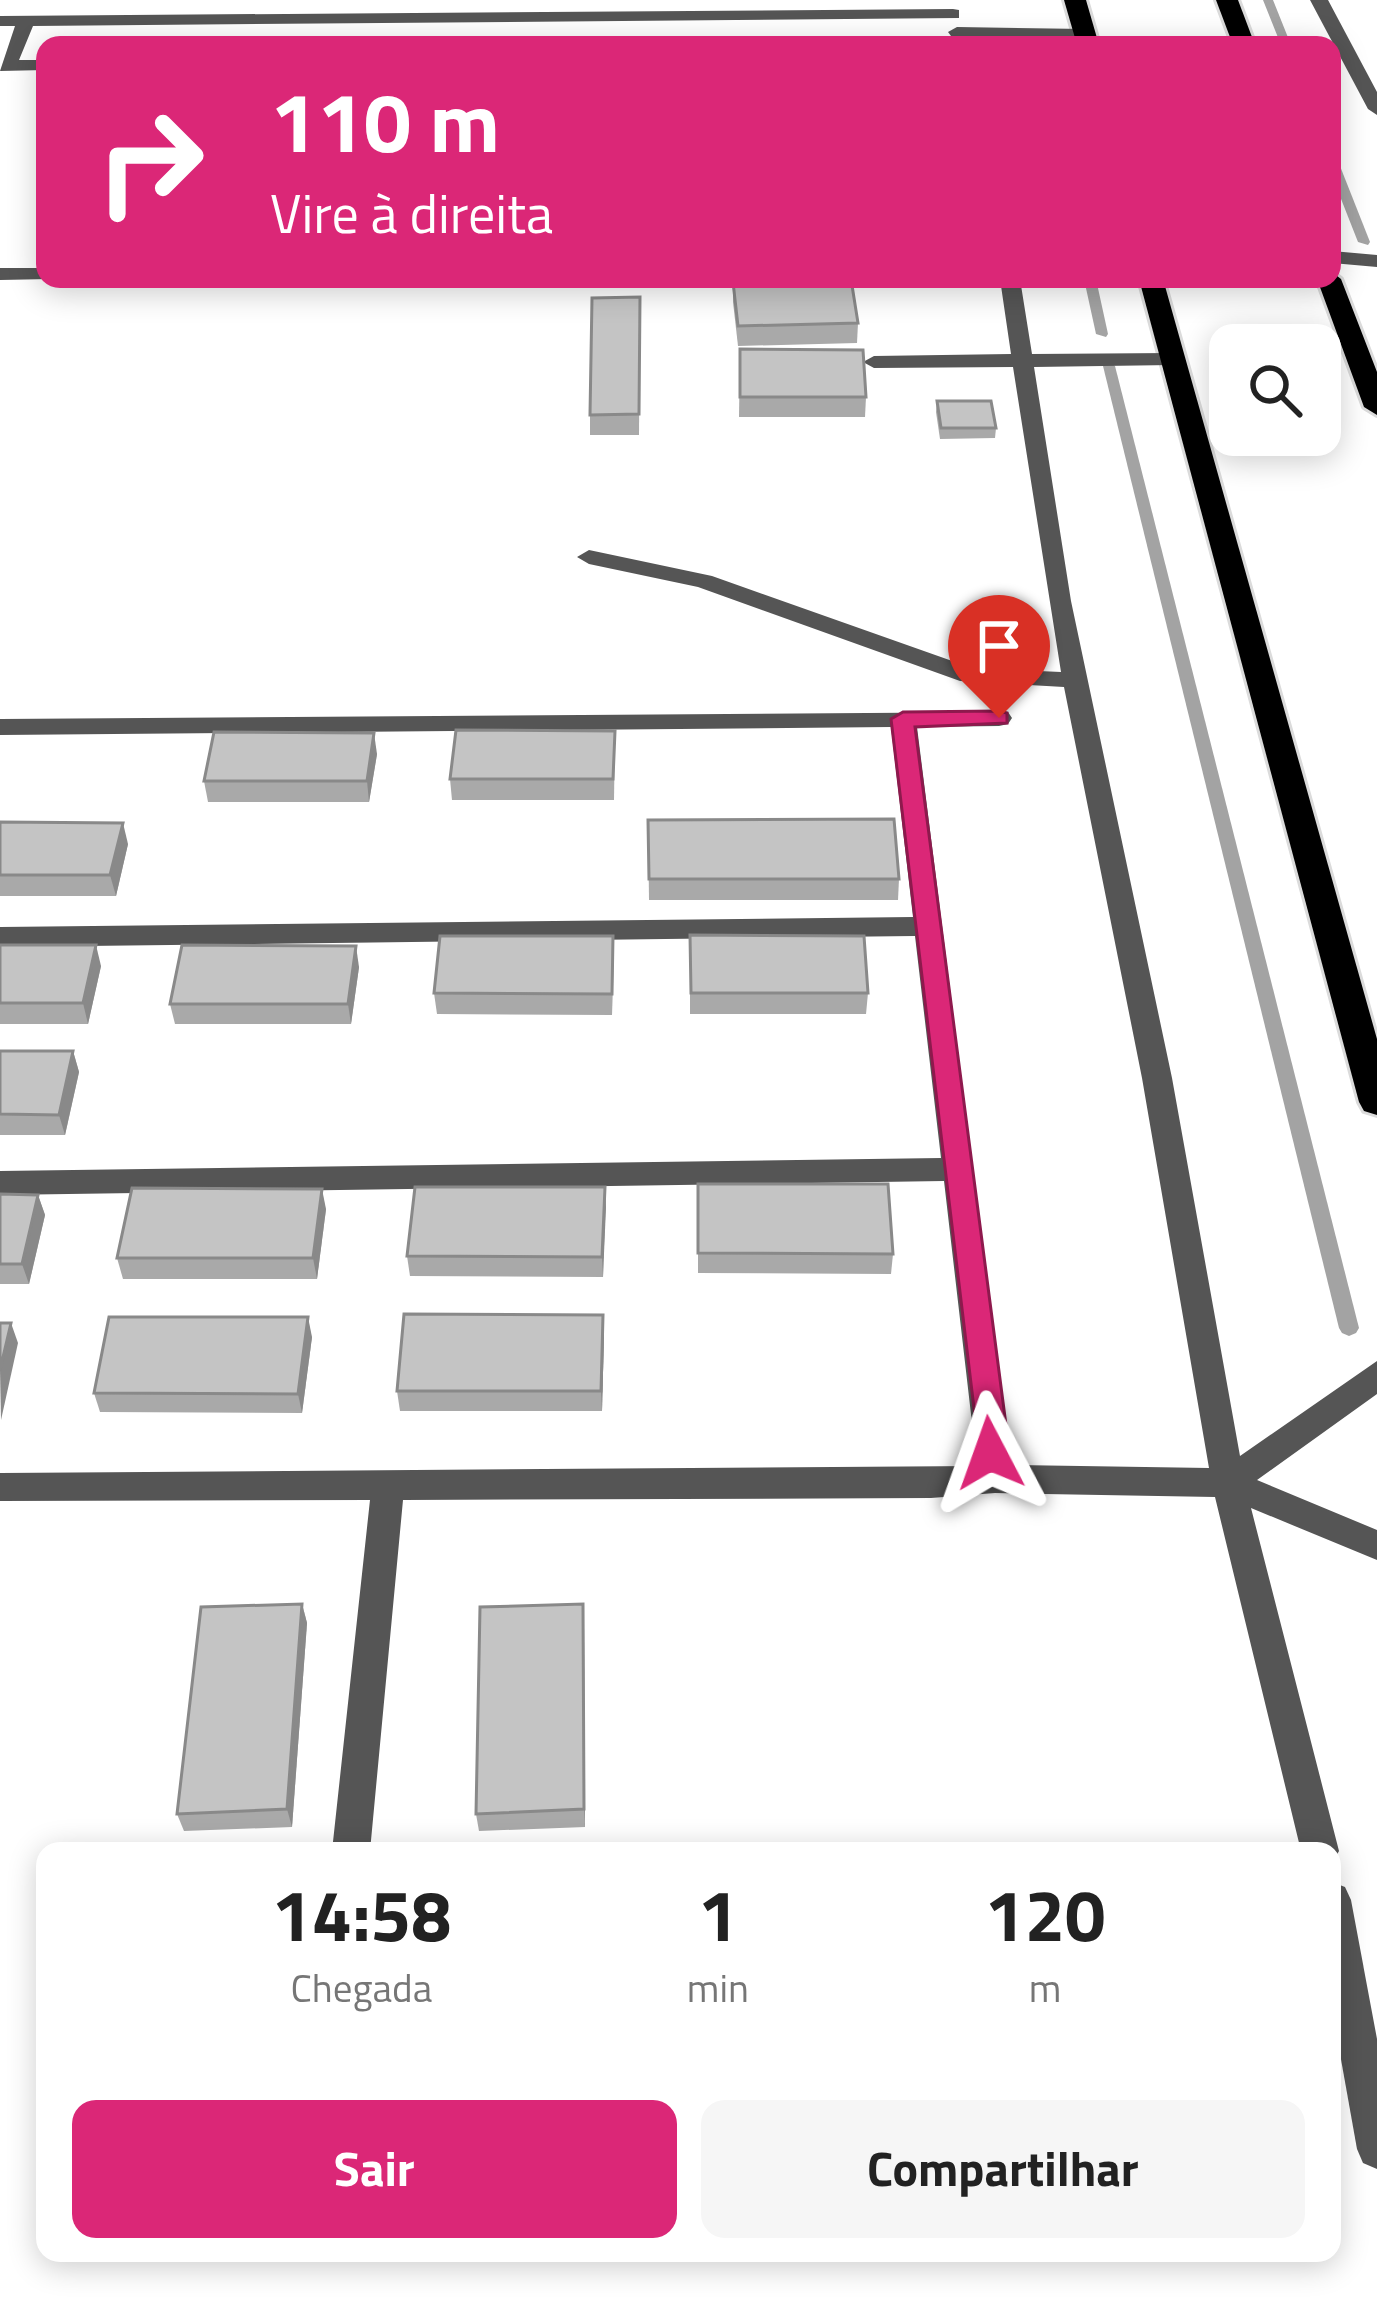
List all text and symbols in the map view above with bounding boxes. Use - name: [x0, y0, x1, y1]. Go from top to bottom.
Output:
- text: 110 m: [270, 57, 500, 185]
- icon: right: [72, 84, 228, 240]
- text: Vire à direita: [270, 172, 553, 254]
- map controls: [1209, 324, 1341, 456]
- button: search: [1209, 324, 1341, 456]
- pin: [948, 595, 1050, 718]
- icon: arrive: [966, 613, 1032, 679]
- position arrow: [927, 1390, 1053, 1516]
- text: 14:58: [272, 1859, 451, 1969]
- text: 1: [698, 1859, 738, 1969]
- text: 120: [984, 1859, 1105, 1969]
- text: Chegada: [291, 1958, 432, 2017]
- text: min: [687, 1958, 749, 2017]
- text: m: [1029, 1958, 1061, 2017]
- button: Sair: [72, 2100, 677, 2238]
- button: Compartilhar: [701, 2100, 1305, 2238]

